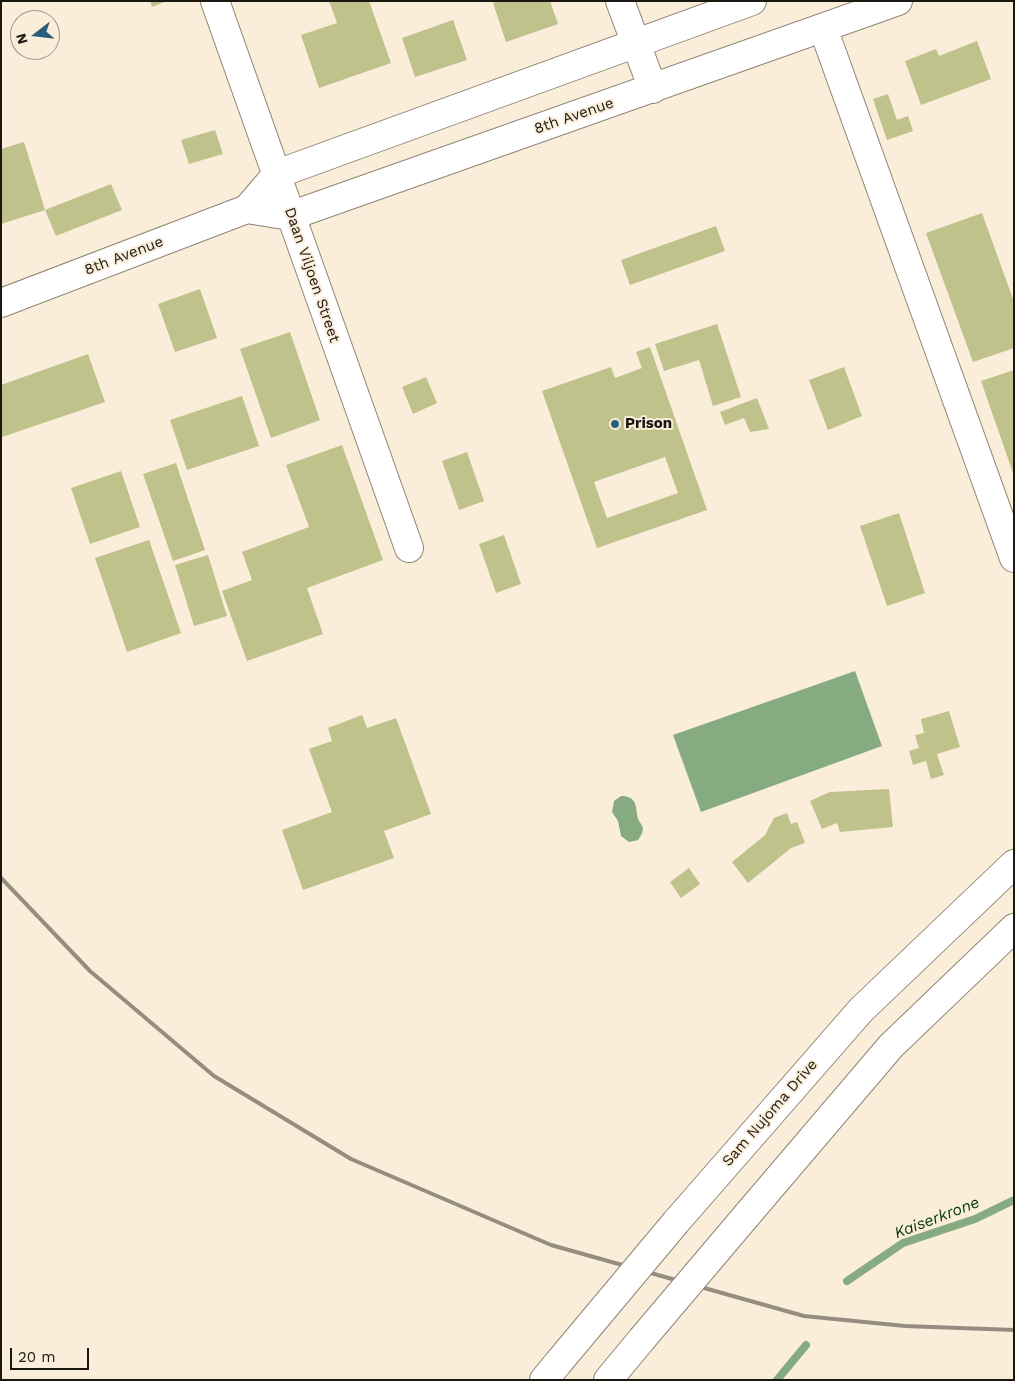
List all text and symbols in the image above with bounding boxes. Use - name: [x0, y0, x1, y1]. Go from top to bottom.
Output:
- north arrow: [10, 10, 60, 60]
- text: N: [12, 32, 31, 46]
- street label: 8th Avenue: [532, 94, 616, 138]
- street label: Daan Viljoen Street: [280, 205, 344, 345]
- street label: 8th Avenue: [82, 233, 166, 279]
- place label: Prison: [625, 415, 672, 433]
- marker: Prison: [609, 418, 621, 430]
- street label: Sam Nujoma Drive: [719, 1056, 821, 1170]
- water label: Kaiserkrone: [892, 1193, 982, 1243]
- scale bar: [12, 1338, 91, 1370]
- text: 20 m: [18, 1348, 56, 1366]

